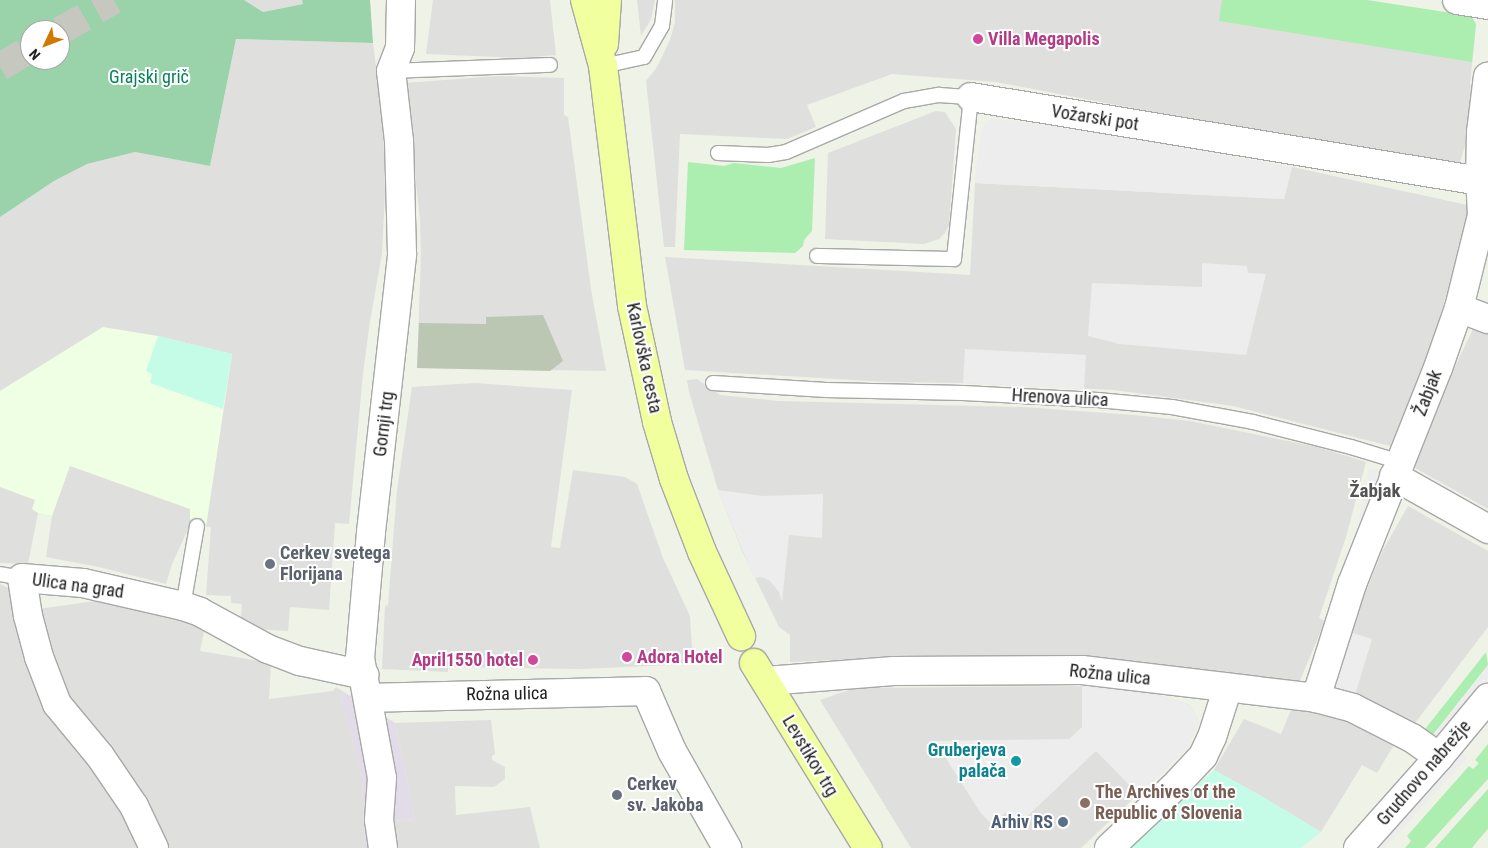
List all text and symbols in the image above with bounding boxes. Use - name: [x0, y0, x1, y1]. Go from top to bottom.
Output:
- north arrow: [20, 20, 70, 70]
- place label: Villa Megapolis: [988, 28, 1100, 50]
- marker: Villa Megapolis: [972, 33, 984, 45]
- text: N: [26, 46, 44, 63]
- park label: Grajski grič: [109, 66, 189, 88]
- street label: Vožarski pot: [1050, 100, 1140, 136]
- street label: Karlovška cesta: [622, 301, 666, 415]
- street label: Žabjak: [1409, 367, 1447, 419]
- street label: Hrenova ulica: [1011, 385, 1109, 411]
- street label: Gornji trg: [369, 390, 399, 458]
- district label: Žabjak: [1349, 480, 1401, 502]
- place label: Cerkev svetega Florijana: [280, 543, 390, 586]
- marker: Cerkev svetega Florijana: [264, 558, 276, 570]
- street label: Ulica na grad: [31, 569, 125, 603]
- place label: Adora Hotel: [637, 646, 723, 668]
- place label: April1550 hotel: [412, 649, 523, 671]
- marker: Adora Hotel: [621, 651, 633, 663]
- marker: April1550 hotel: [527, 654, 539, 666]
- street label: Rožna ulica: [1068, 660, 1152, 690]
- street label: Rožna ulica: [466, 682, 548, 706]
- street label: Levstikov trg: [777, 712, 843, 800]
- street label: Grudnovo nabrežje: [1372, 716, 1476, 830]
- place label: Gruberjeva palača: [928, 740, 1006, 782]
- marker: Gruberjeva palača: [1010, 755, 1022, 767]
- place label: Cerkev sv. Jakoba: [627, 774, 703, 816]
- place label: The Archives of the Republic of Slovenia: [1095, 782, 1242, 824]
- marker: Cerkev sv. Jakoba: [611, 789, 623, 801]
- marker: The Archives of the Republic of Slovenia: [1079, 797, 1091, 809]
- place label: Arhiv RS: [991, 811, 1053, 833]
- marker: Arhiv RS: [1057, 816, 1069, 828]

